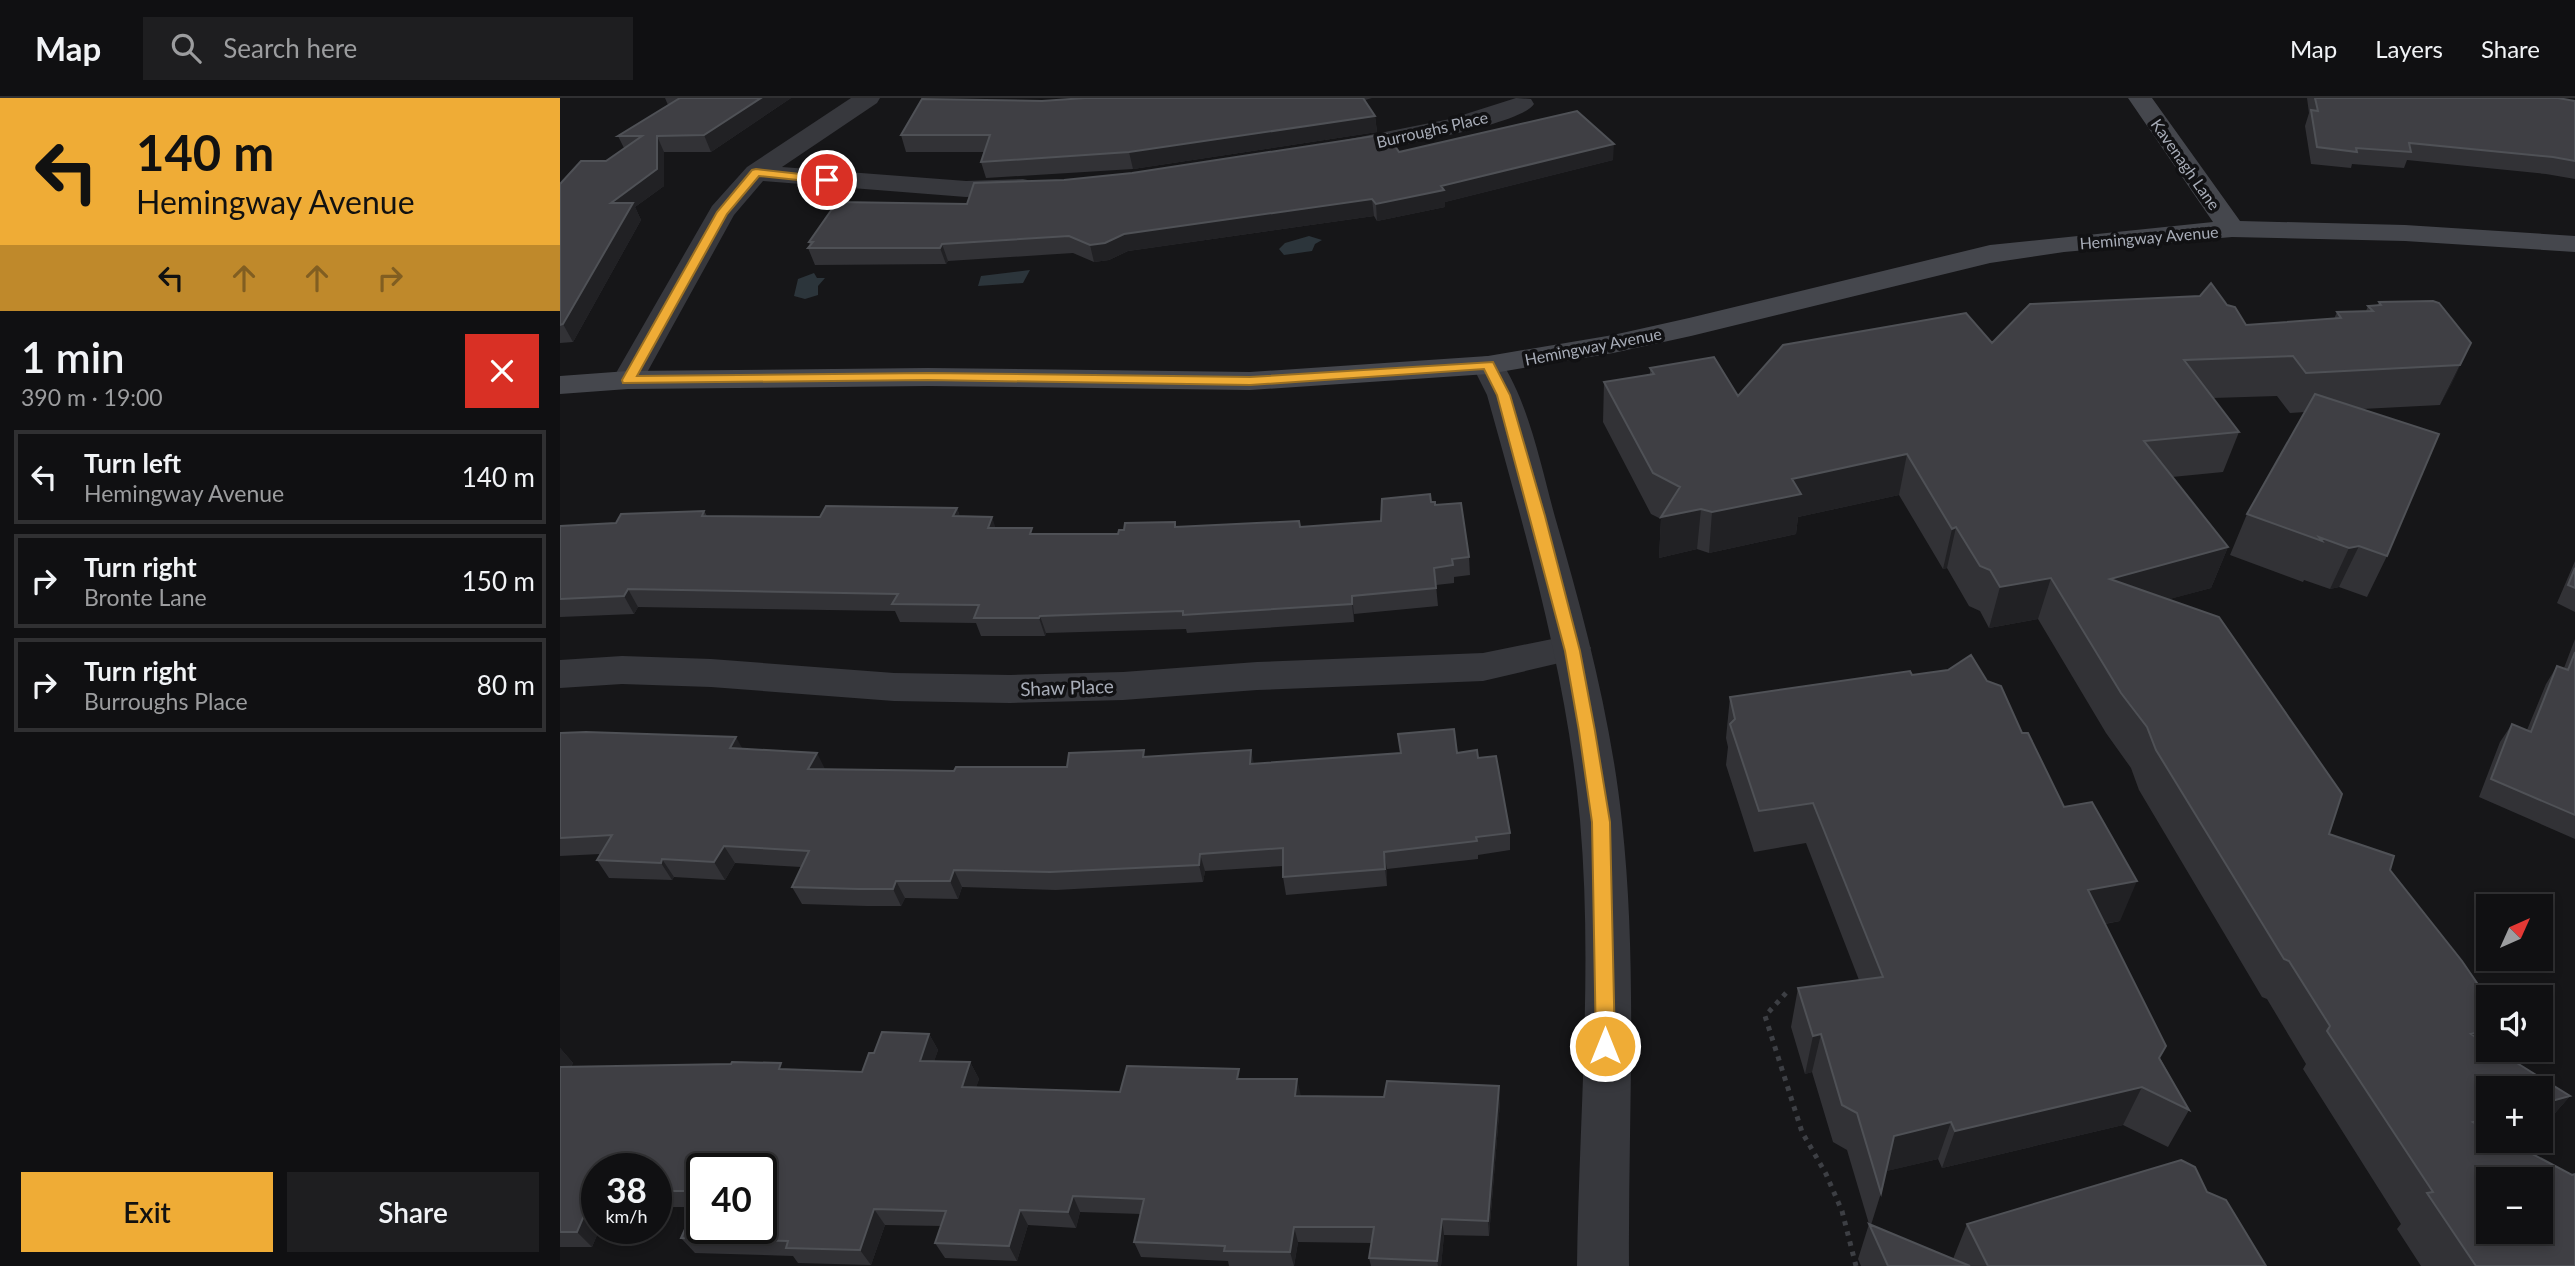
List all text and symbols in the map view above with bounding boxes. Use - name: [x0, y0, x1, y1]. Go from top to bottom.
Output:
- search box: [143, 17, 633, 80]
- text: Map: [35, 28, 101, 68]
- icon: search: [167, 29, 205, 67]
- text: Search here: [223, 32, 357, 64]
- text: Map: [2290, 34, 2337, 63]
- text: Layers: [2375, 34, 2443, 63]
- text: Share: [2481, 34, 2540, 63]
- street label: Burroughs Place: [1374, 107, 1490, 151]
- street label: Kavenagh Lane: [2148, 115, 2224, 213]
- text: 140 m: [136, 123, 274, 181]
- icon: left: [21, 126, 112, 217]
- pin: [797, 150, 857, 210]
- icon: arrive: [808, 161, 846, 199]
- text: Hemingway Avenue: [136, 182, 415, 221]
- street label: Hemingway Avenue: [2079, 221, 2219, 253]
- icon: left: [152, 259, 190, 297]
- icon: ahead: [225, 259, 263, 297]
- icon: ahead: [298, 259, 336, 297]
- icon: right: [371, 259, 409, 297]
- street label: Hemingway Avenue: [1523, 323, 1663, 369]
- text: 1 min: [21, 332, 125, 382]
- button: close: [465, 334, 539, 408]
- text: 390 m · 19:00: [21, 383, 163, 411]
- text: Turn left: [84, 447, 181, 479]
- icon: left: [25, 458, 63, 496]
- text: 140 m: [462, 461, 535, 493]
- text: Hemingway Avenue: [84, 479, 284, 507]
- text: Turn right: [84, 551, 197, 583]
- icon: right: [25, 562, 63, 600]
- text: 150 m: [462, 565, 535, 597]
- text: Bronte Lane: [84, 583, 207, 611]
- text: Turn right: [84, 655, 197, 687]
- icon: right: [25, 666, 63, 704]
- text: 80 m: [477, 669, 535, 701]
- street label: Shaw Place: [1020, 674, 1114, 700]
- text: Burroughs Place: [84, 687, 248, 715]
- north arrow: [2476, 894, 2553, 971]
- map controls: [2476, 894, 2553, 1244]
- button: sound: [2476, 985, 2553, 1062]
- position arrow: [1568, 1009, 1642, 1083]
- button: +: [2476, 1076, 2553, 1153]
- speed limit sign: 40: [686, 1153, 777, 1244]
- button: −: [2476, 1167, 2553, 1244]
- text: 38: [606, 1168, 647, 1210]
- button: Exit: [21, 1172, 273, 1252]
- button: Share: [287, 1172, 539, 1252]
- text: km/h: [605, 1205, 648, 1227]

